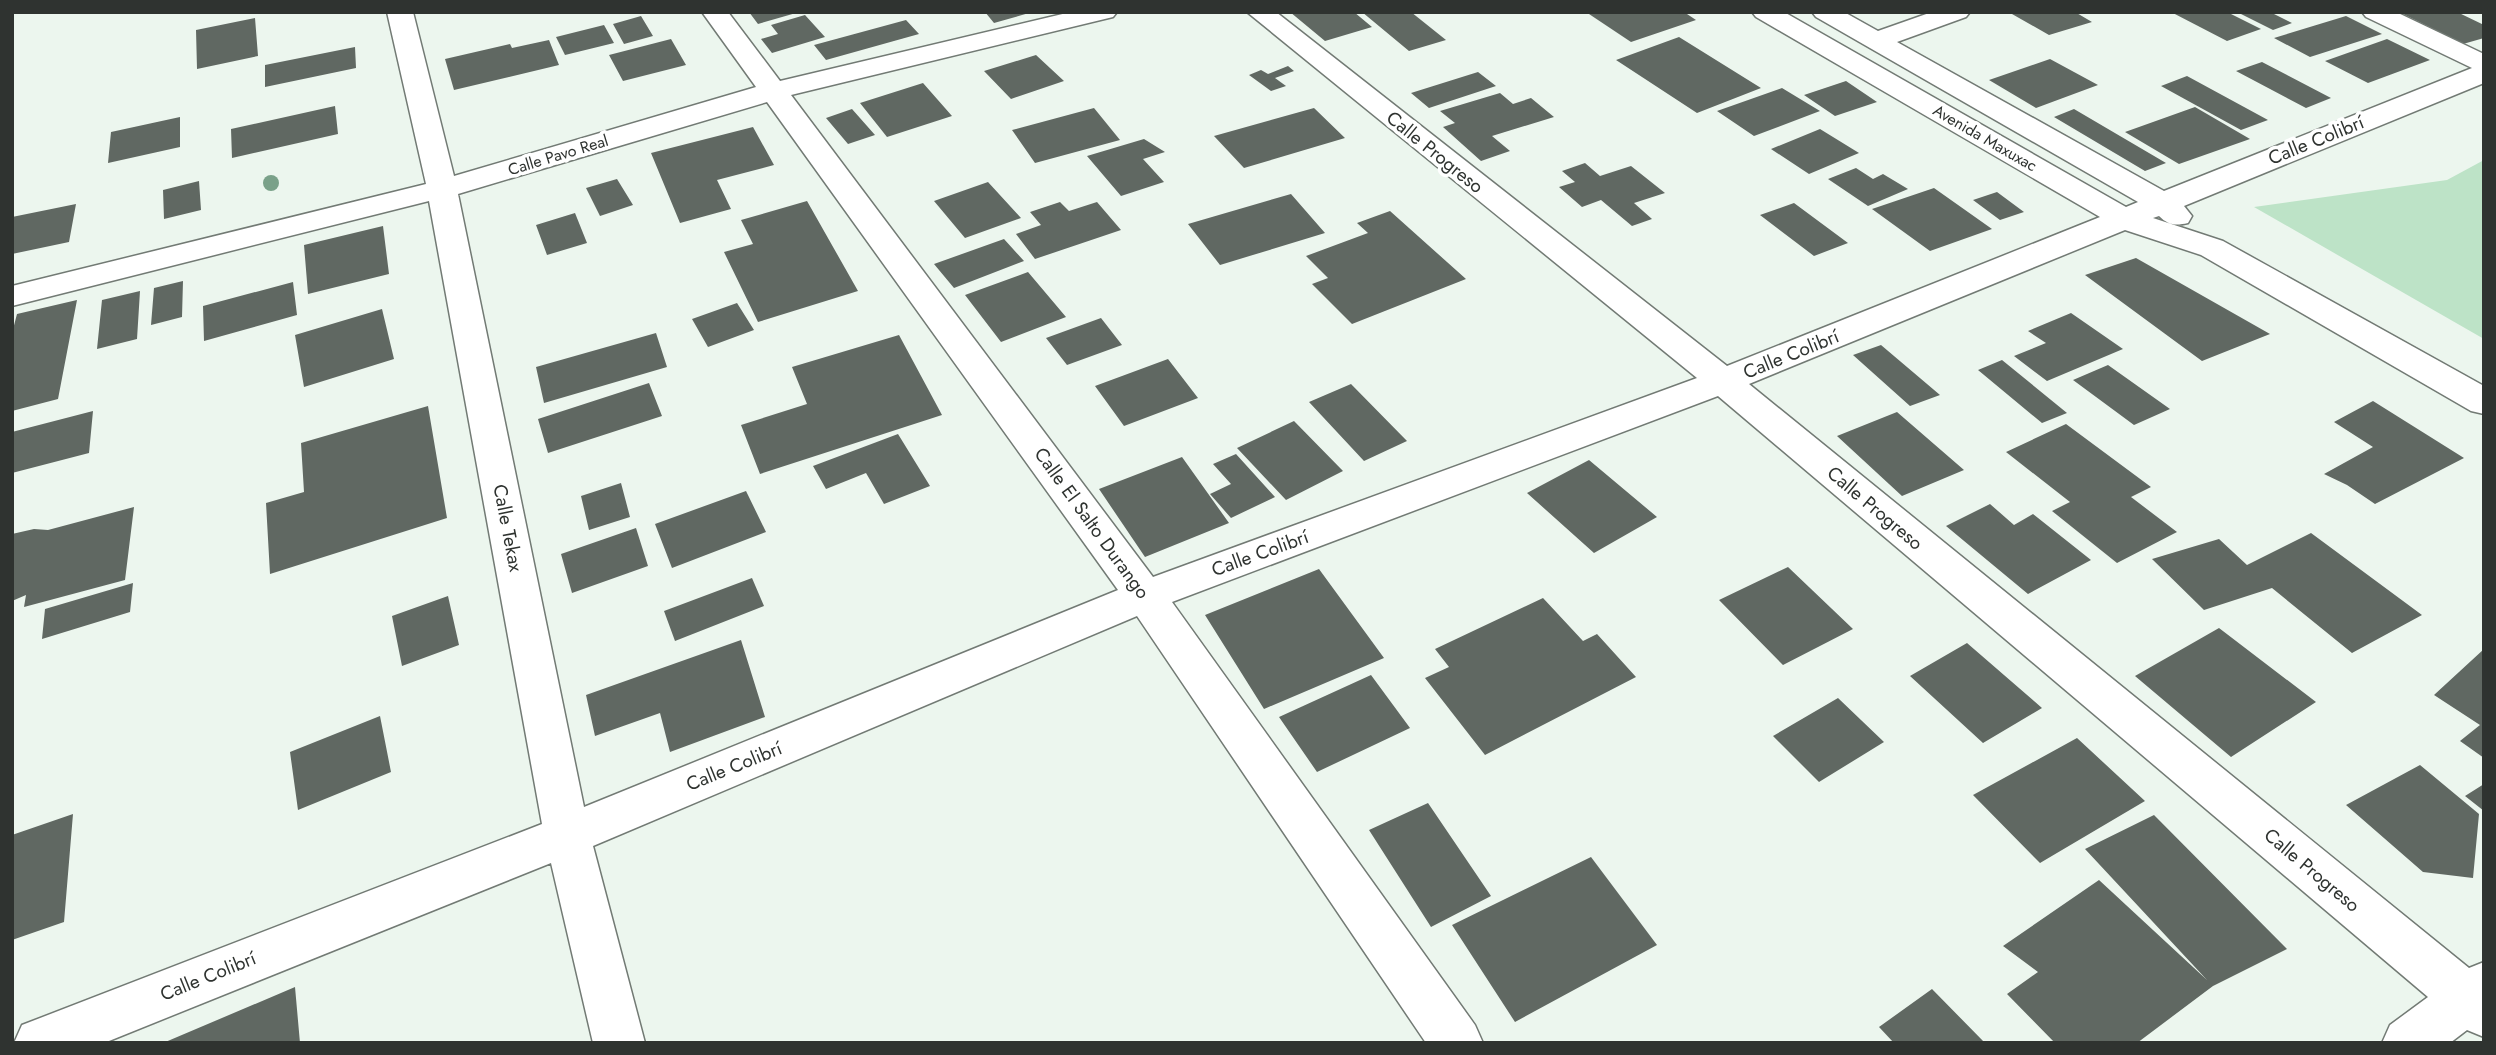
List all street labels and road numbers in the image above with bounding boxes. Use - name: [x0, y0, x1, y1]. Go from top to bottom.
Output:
- street label: Avenida Maxuxac: [1929, 99, 2041, 177]
- street label: Calle Progreso: [1381, 104, 1489, 200]
- street label: Calle Colibrí: [2264, 108, 2369, 172]
- street label: Calle Pavo Real: [505, 129, 611, 181]
- street label: Calle Colibrí: [1739, 322, 1844, 386]
- street label: Calle El Salto Durango: [1028, 442, 1156, 604]
- street label: Calle Progreso: [1821, 460, 1929, 556]
- street label: Calle Tekax: [486, 482, 530, 574]
- street label: Calle Colibrí: [1208, 523, 1313, 583]
- street label: Calle Colibrí: [682, 734, 787, 798]
- street label: Calle Progreso: [2258, 822, 2366, 918]
- street label: Calle Colibrí: [156, 944, 261, 1008]

